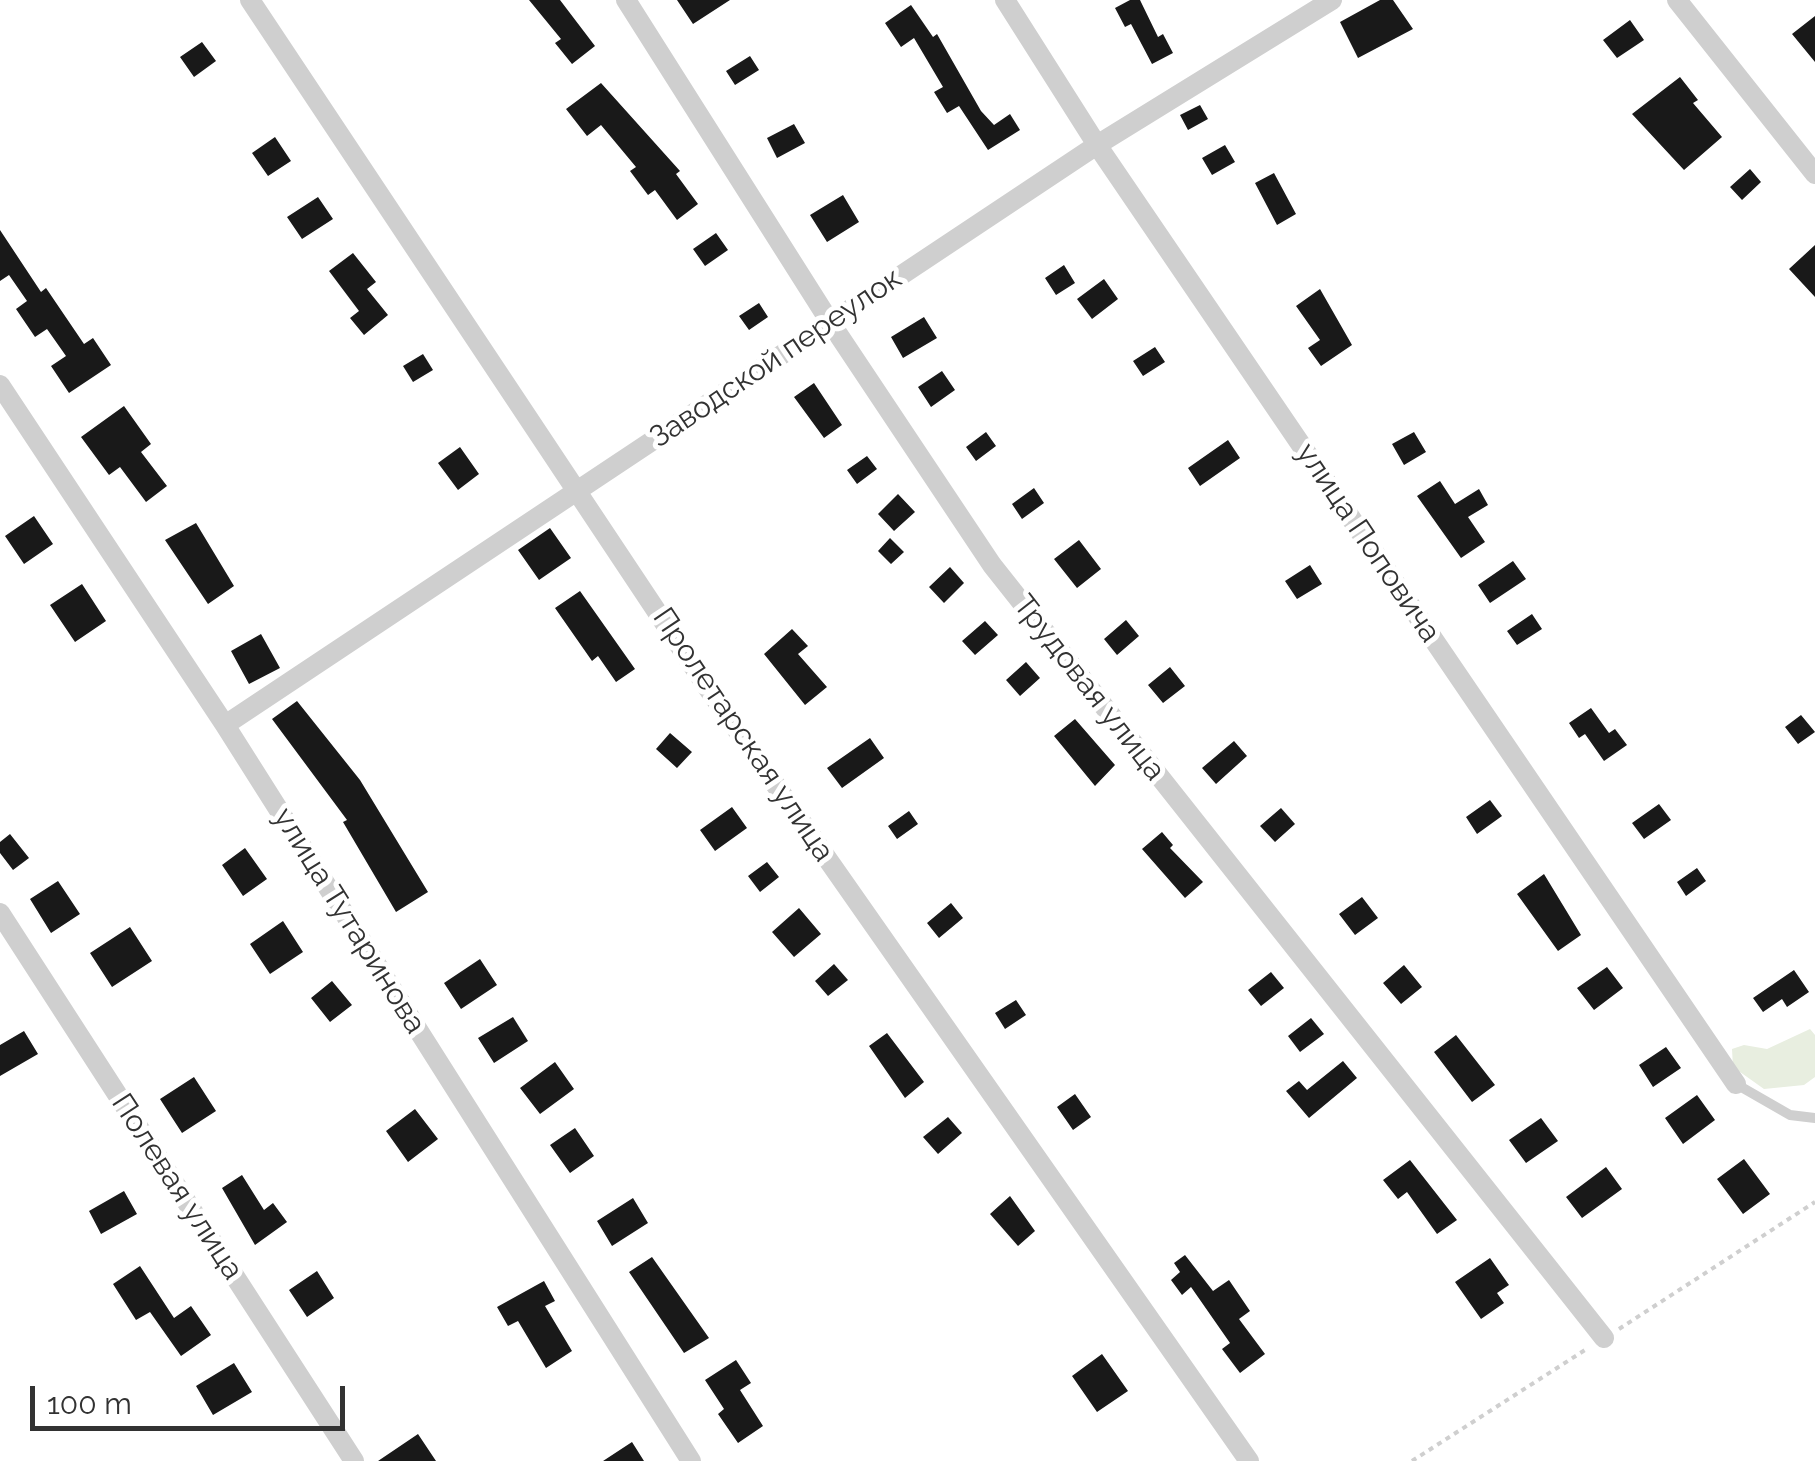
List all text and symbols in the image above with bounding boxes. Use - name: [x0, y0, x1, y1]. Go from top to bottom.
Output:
- street label: Заводской переулок: [643, 260, 909, 456]
- street label: улица Поповича: [1288, 437, 1448, 649]
- street label: Трудовая улица: [1005, 588, 1173, 788]
- street label: Пролетарская улица: [645, 601, 841, 869]
- street label: улица Тутаринова: [265, 802, 433, 1040]
- street label: Полевая улица: [104, 1087, 250, 1287]
- scale bar: [35, 1366, 350, 1428]
- text: 100 m: [47, 1386, 132, 1421]

